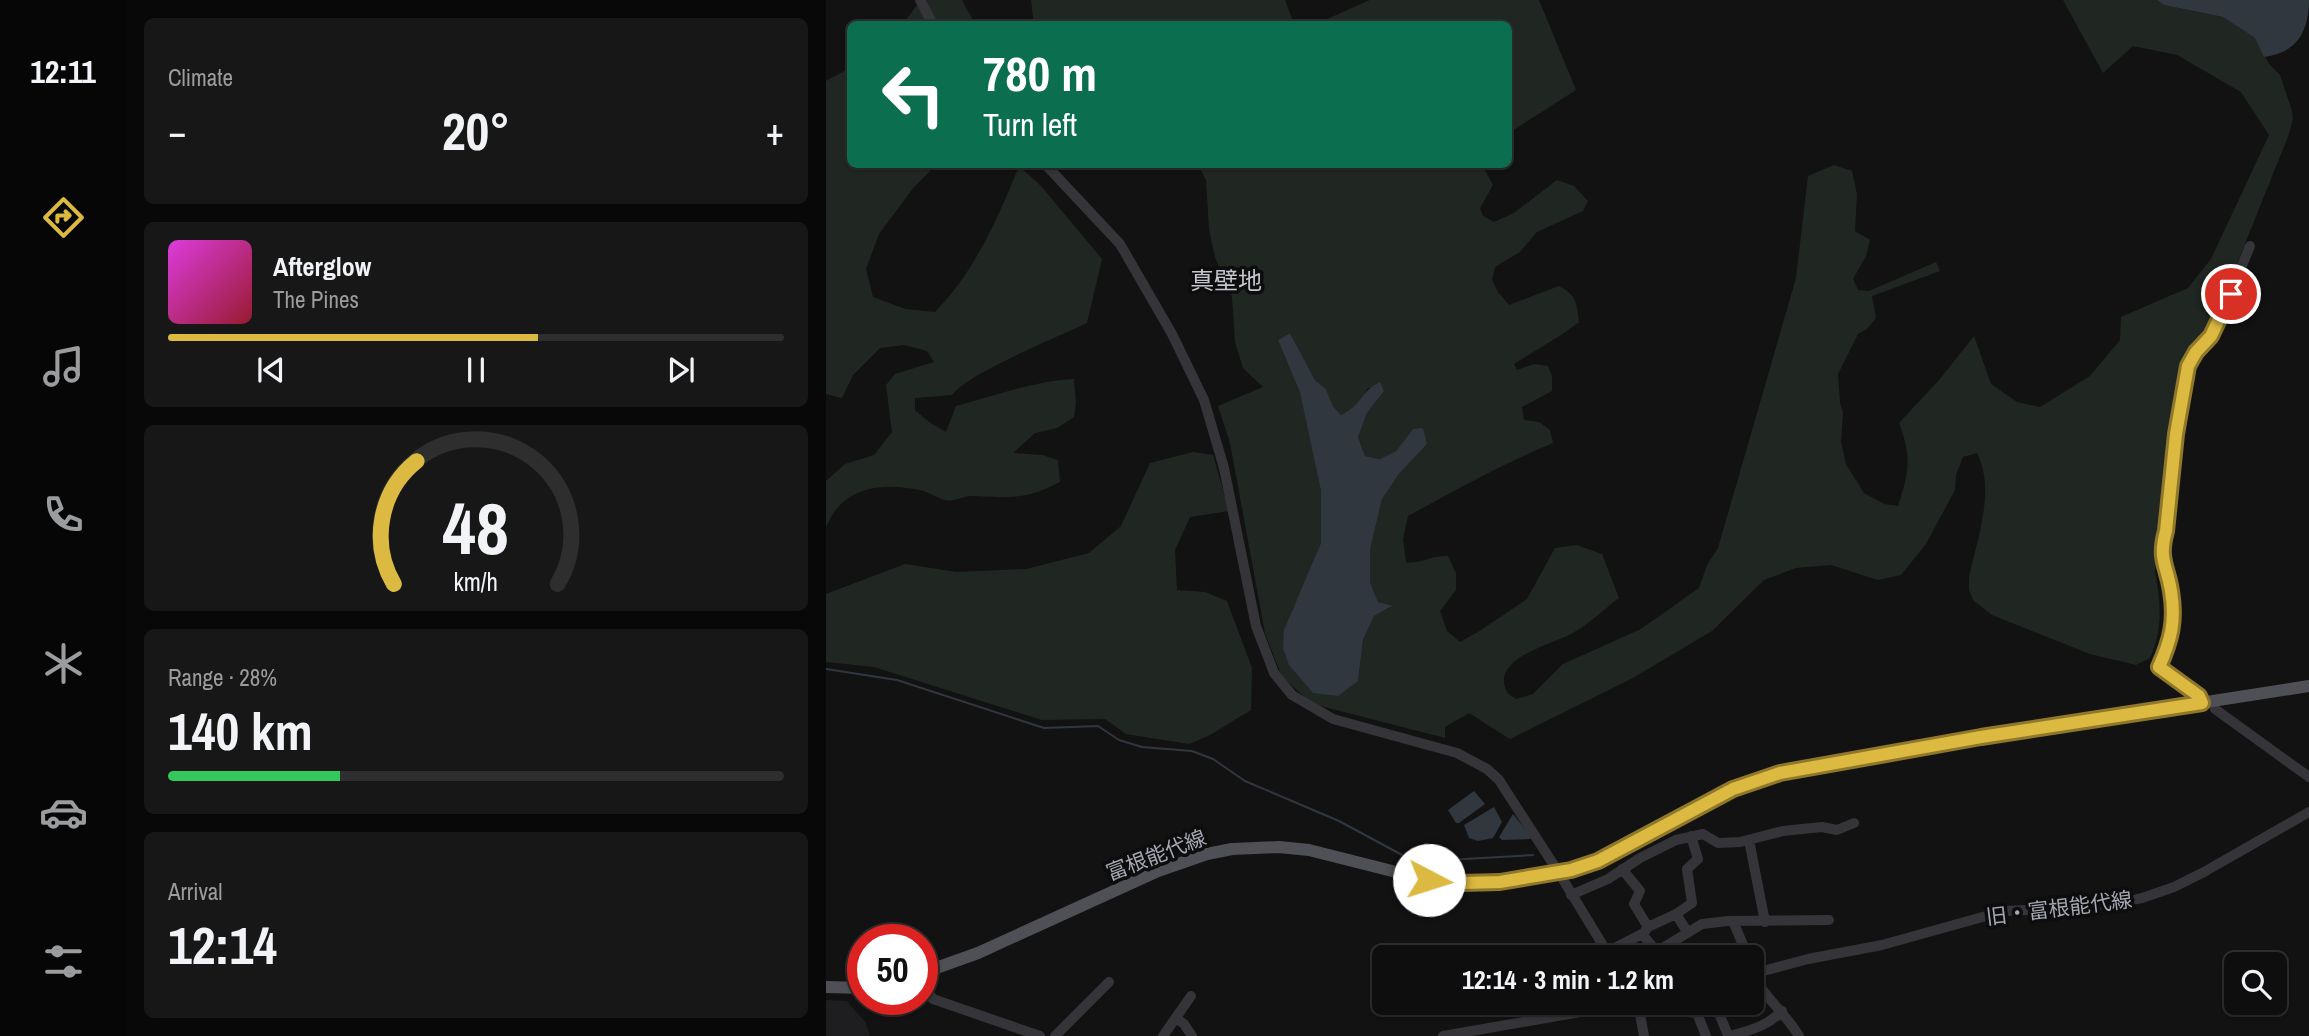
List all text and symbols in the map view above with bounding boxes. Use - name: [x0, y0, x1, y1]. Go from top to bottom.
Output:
- text: 780 m: [983, 40, 1097, 106]
- icon: left: [868, 49, 959, 140]
- text: 12:11: [30, 50, 96, 93]
- text: Climate: [168, 62, 233, 93]
- text: 20°: [442, 96, 510, 166]
- text: Turn left: [983, 103, 1077, 146]
- text: −: [168, 106, 186, 157]
- text: +: [766, 106, 784, 157]
- icon: directions: [39, 193, 88, 242]
- text: Afterglow: [273, 249, 371, 284]
- district label: 真壁地: [1190, 264, 1262, 296]
- pin: [2201, 264, 2261, 324]
- icon: arrive: [2212, 275, 2250, 313]
- text: The Pines: [273, 284, 359, 315]
- icon: music: [39, 342, 88, 391]
- icon: previous: [252, 351, 290, 389]
- icon: pause: [457, 351, 495, 389]
- icon: next: [662, 351, 700, 389]
- text: 48: [443, 479, 509, 577]
- icon: phone: [39, 490, 88, 539]
- text: km/h: [454, 565, 498, 599]
- icon: climate: [39, 639, 88, 688]
- text: Range · 28%: [168, 662, 277, 693]
- text: 140 km: [168, 696, 313, 766]
- icon: car: [39, 788, 88, 837]
- street label: 富根能代線: [1102, 823, 1210, 887]
- position arrow: [1392, 843, 1466, 917]
- text: Arrival: [168, 876, 223, 907]
- street label: 旧・富根能代線: [1984, 885, 2134, 931]
- text: 12:14: [168, 910, 277, 980]
- speed limit sign: 50: [847, 924, 938, 1015]
- icon: filters: [39, 937, 88, 986]
- map controls: [2224, 952, 2287, 1015]
- button: search: [2224, 952, 2287, 1015]
- text: 12:14 · 3 min · 1.2 km: [1462, 962, 1674, 997]

